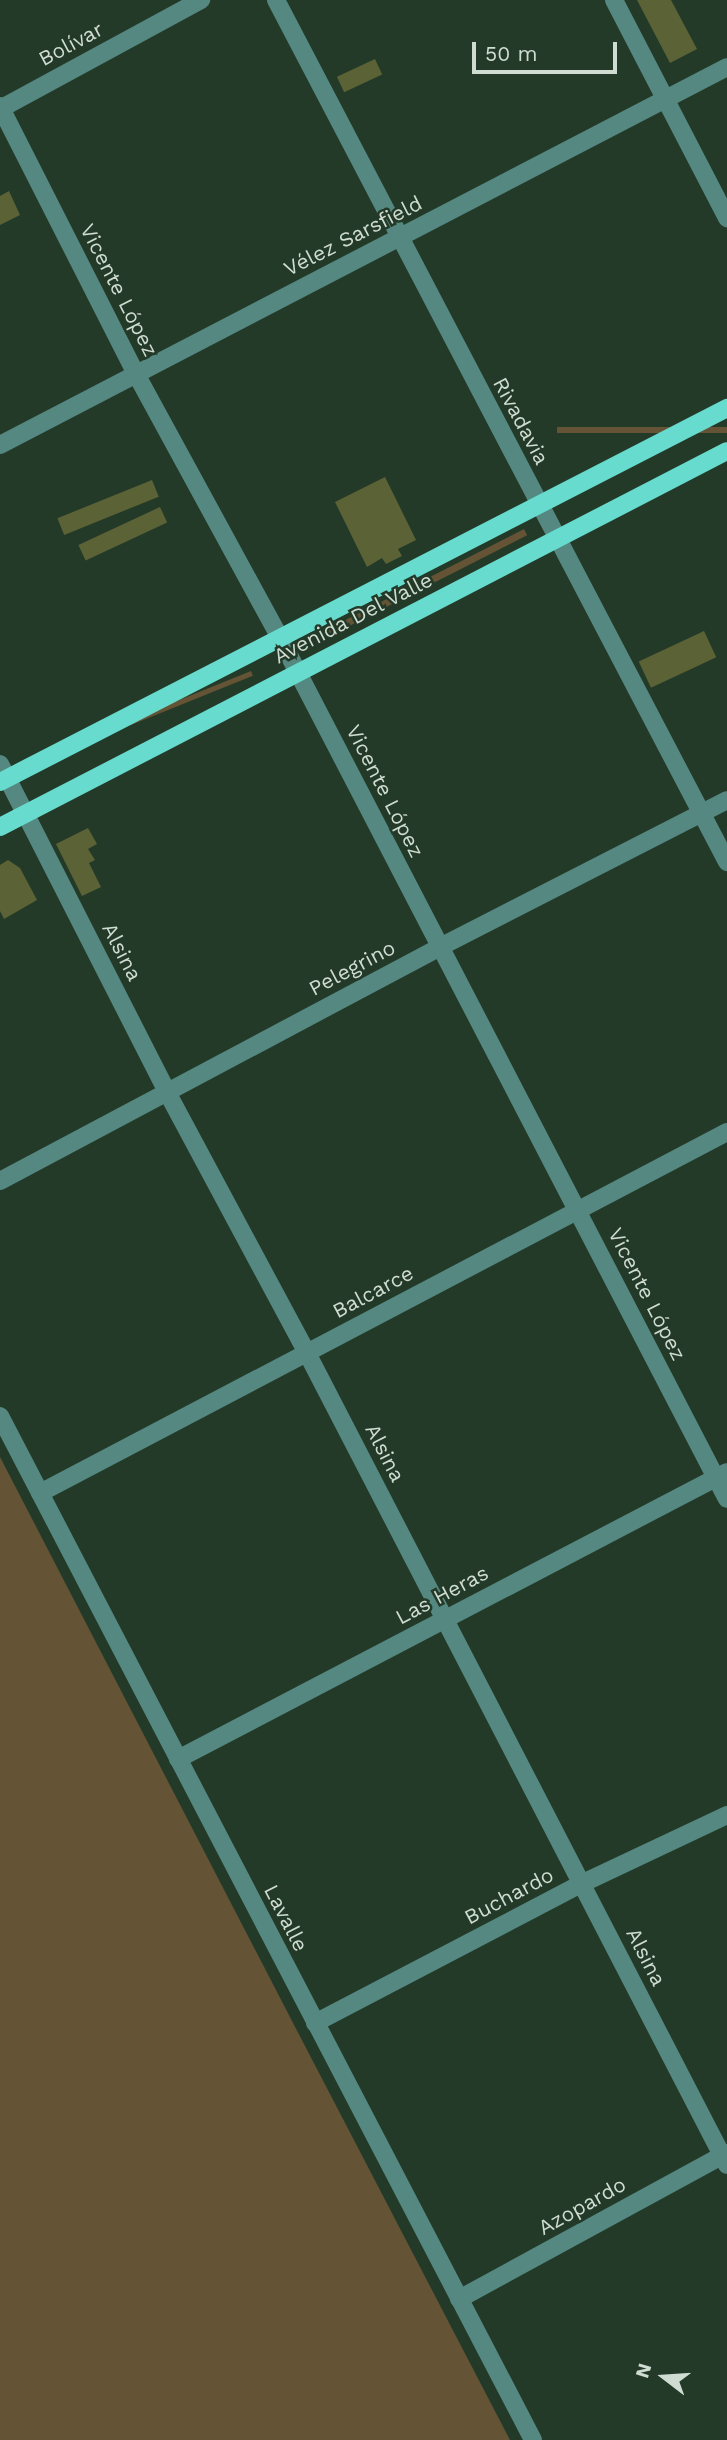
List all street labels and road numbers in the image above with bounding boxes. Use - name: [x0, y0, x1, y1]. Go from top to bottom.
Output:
- street label: Bolívar: [34, 17, 108, 71]
- street label: Vélez Sarsfield: [280, 190, 426, 282]
- street label: Vicente López: [75, 220, 163, 360]
- street label: Rivadavia: [488, 373, 554, 469]
- street label: Avenida Del Valle: [268, 567, 438, 669]
- street label: Vicente López: [341, 721, 429, 861]
- street label: Alsina: [97, 919, 147, 985]
- street label: Pelegrino: [304, 935, 400, 1001]
- street label: Vicente López: [603, 1224, 691, 1364]
- street label: Balcarce: [328, 1260, 418, 1324]
- street label: Alsina: [360, 1420, 410, 1486]
- street label: Las Heras: [391, 1560, 493, 1630]
- street label: Buchardo: [460, 1862, 558, 1930]
- street label: Lavalle: [259, 1880, 313, 1956]
- street label: Alsina: [621, 1924, 671, 1990]
- street label: Azopardo: [534, 2172, 630, 2240]

